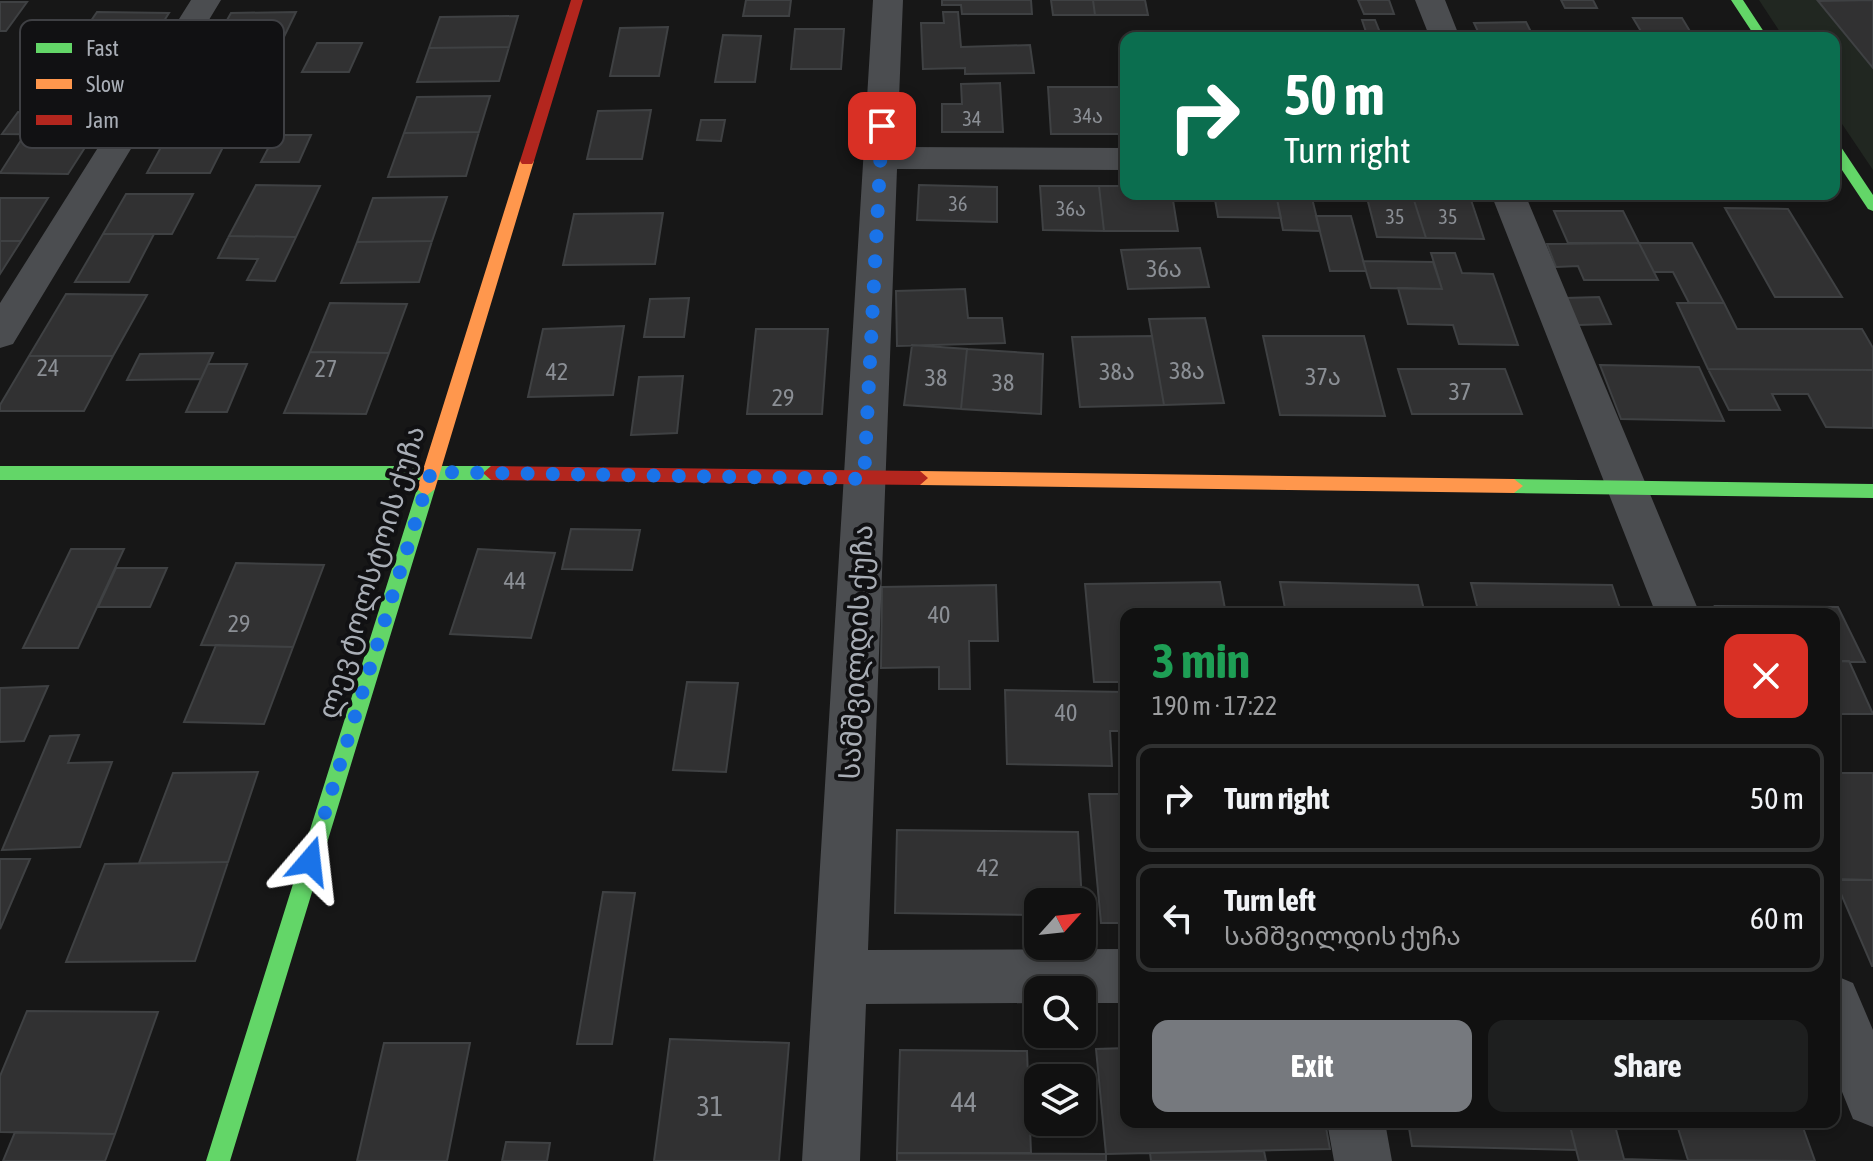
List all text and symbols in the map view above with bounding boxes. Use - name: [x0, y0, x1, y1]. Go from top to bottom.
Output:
- legend: [20, 20, 284, 148]
- text: Fast: [86, 35, 119, 61]
- text: 50 m: [1284, 63, 1385, 127]
- icon: right: [1152, 64, 1256, 168]
- text: Slow: [86, 71, 124, 97]
- pin: [848, 92, 916, 160]
- icon: arrive: [860, 104, 904, 148]
- house number: 34ა: [1073, 104, 1103, 127]
- text: Jam: [86, 107, 119, 133]
- house number: 34: [963, 107, 981, 130]
- text: Turn right: [1284, 129, 1411, 171]
- house number: 36: [949, 192, 967, 215]
- house number: 36ა: [1056, 197, 1086, 220]
- house number: 35: [1386, 205, 1404, 228]
- house number: 35: [1439, 205, 1457, 228]
- house number: 36ა: [1146, 255, 1182, 282]
- house number: 24: [37, 354, 59, 381]
- house number: 27: [315, 355, 337, 382]
- house number: 38ა: [1169, 357, 1205, 384]
- house number: 42: [546, 358, 568, 385]
- house number: 38ა: [1099, 358, 1135, 385]
- house number: 37ა: [1305, 363, 1341, 390]
- house number: 38: [925, 364, 947, 391]
- house number: 38: [992, 369, 1014, 396]
- house number: 37: [1449, 378, 1471, 405]
- house number: 29: [772, 384, 794, 411]
- street label: ლევ ტოლსტოის ქუჩა: [311, 422, 432, 723]
- street label: სამშვილდის ქუჩა: [833, 524, 880, 780]
- house number: 44: [504, 567, 526, 594]
- house number: 40: [928, 601, 950, 628]
- house number: 29: [228, 610, 250, 637]
- text: 3 min: [1152, 633, 1250, 688]
- button: close: [1724, 634, 1808, 718]
- text: 190 m · 17:22: [1152, 691, 1277, 721]
- house number: 40: [1055, 699, 1077, 726]
- icon: right: [1156, 776, 1200, 820]
- text: Turn right: [1224, 781, 1330, 815]
- text: 50 m: [1750, 781, 1804, 815]
- position arrow: [268, 819, 352, 903]
- house number: 42: [977, 854, 999, 881]
- text: Turn left: [1224, 883, 1316, 917]
- north arrow: [1024, 888, 1096, 960]
- map controls: [1024, 888, 1096, 1136]
- icon: left: [1156, 896, 1200, 940]
- text: 60 m: [1750, 901, 1804, 935]
- text: სამშვილდის ქუჩა: [1224, 921, 1461, 951]
- button: search: [1024, 976, 1096, 1048]
- button: Exit: [1152, 1020, 1472, 1112]
- button: Share: [1488, 1020, 1808, 1112]
- button: layers: [1024, 1064, 1096, 1136]
- house number: 44: [951, 1086, 977, 1118]
- house number: 31: [697, 1090, 723, 1122]

